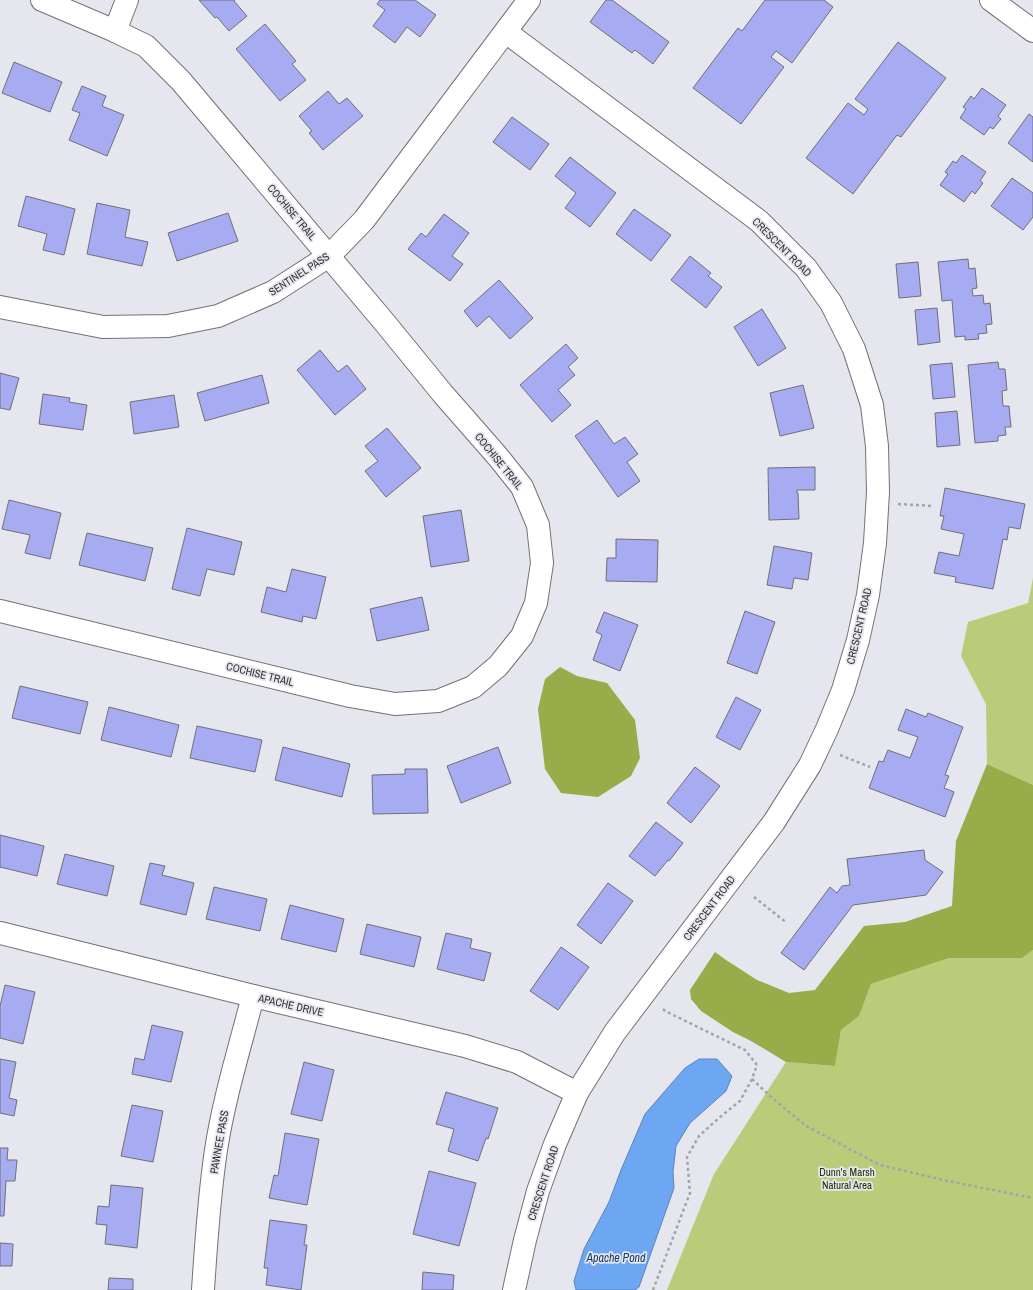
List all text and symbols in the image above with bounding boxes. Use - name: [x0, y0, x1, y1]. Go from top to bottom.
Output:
- street label: COCHISE TRAIL: [264, 181, 320, 243]
- street label: CRESCENT ROAD: [749, 214, 815, 280]
- street label: SENTINEL PASS: [266, 249, 332, 299]
- street label: COCHISE TRAIL: [472, 430, 526, 492]
- street label: CRESCENT ROAD: [843, 586, 875, 666]
- street label: COCHISE TRAIL: [225, 659, 295, 689]
- street label: CRESCENT ROAD: [680, 873, 738, 943]
- street label: APACHE DRIVE: [256, 990, 325, 1019]
- street label: PAWNEE PASS: [207, 1109, 231, 1175]
- street label: CRESCENT ROAD: [524, 1144, 562, 1222]
- park label: Dunn's Marsh Natural Area: [819, 1165, 875, 1192]
- water label: Apache Pond: [585, 1250, 646, 1266]

